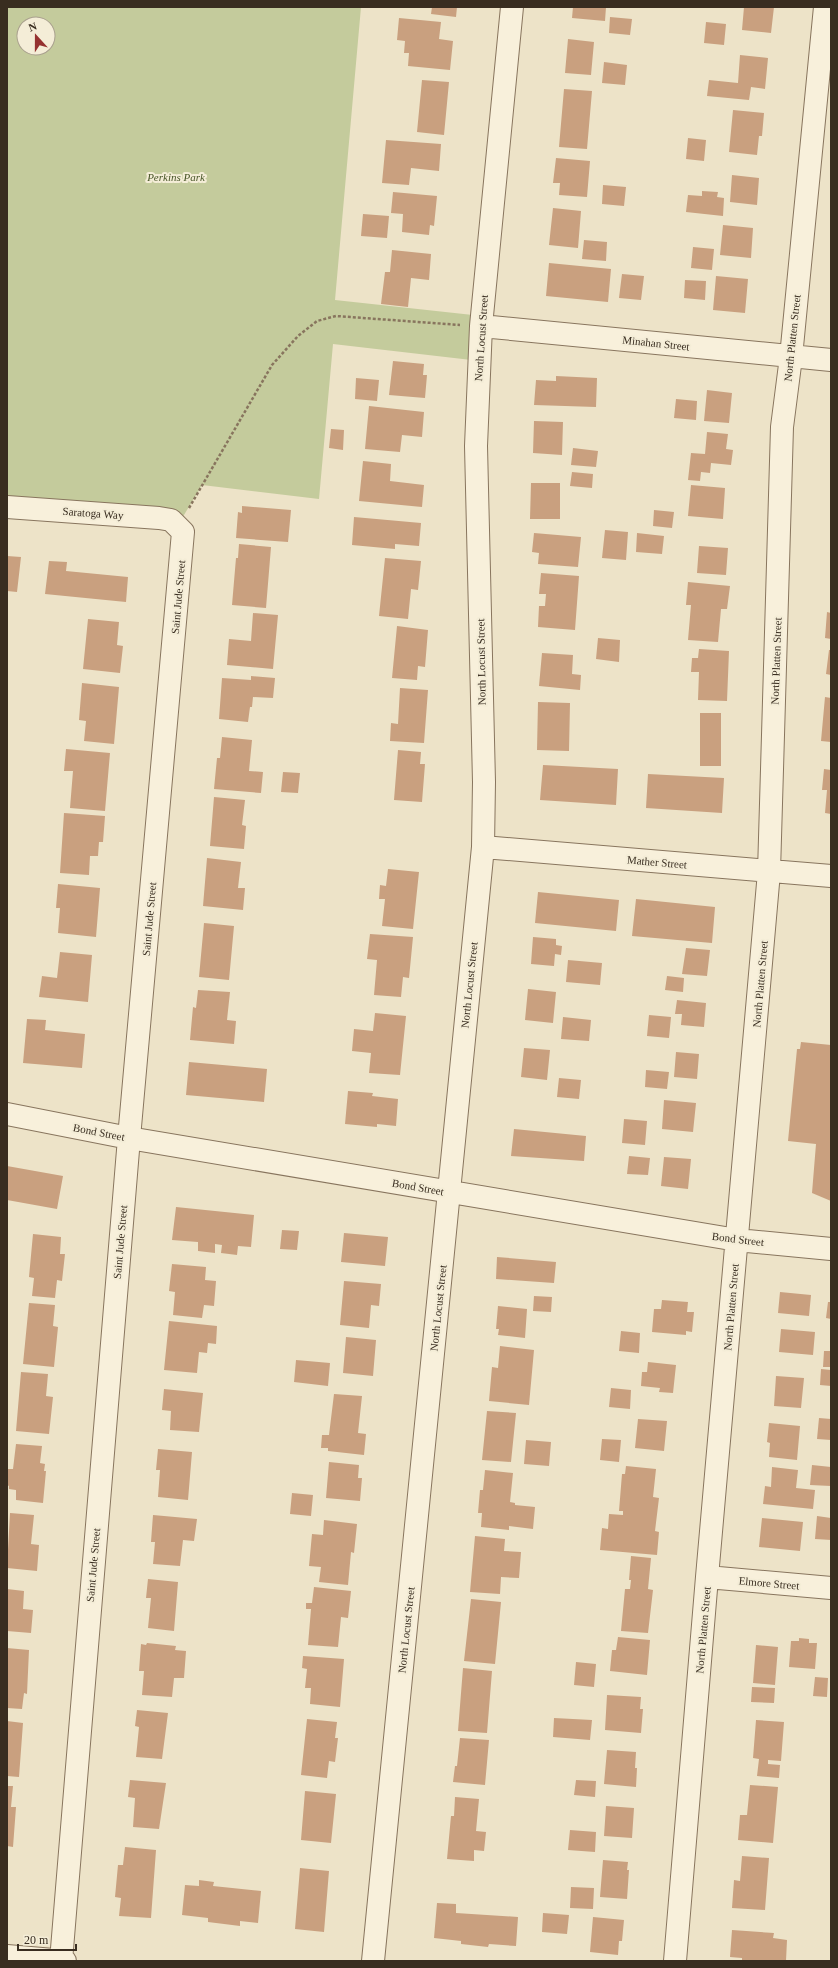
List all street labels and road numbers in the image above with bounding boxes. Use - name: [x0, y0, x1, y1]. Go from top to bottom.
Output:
- street label: North Locust Street: [472, 294, 490, 382]
- street label: North Platten Street: [781, 294, 803, 382]
- street label: Minahan Street: [622, 334, 690, 352]
- street label: Saratoga Way: [62, 505, 124, 521]
- street label: Saint Jude Street: [169, 560, 187, 634]
- street label: North Platten Street: [768, 617, 784, 705]
- street label: North Locust Street: [474, 619, 488, 705]
- street label: Mather Street: [626, 853, 688, 871]
- street label: Saint Jude Street: [140, 882, 158, 956]
- street label: North Platten Street: [750, 940, 770, 1028]
- street label: North Locust Street: [458, 941, 480, 1029]
- street label: Bond Street: [72, 1121, 126, 1143]
- street label: Bond Street: [391, 1177, 445, 1197]
- street label: Saint Jude Street: [111, 1205, 129, 1279]
- street label: Bond Street: [711, 1230, 765, 1248]
- street label: North Platten Street: [721, 1263, 741, 1351]
- street label: North Locust Street: [427, 1264, 449, 1352]
- street label: Saint Jude Street: [84, 1528, 102, 1602]
- street label: Elmore Street: [738, 1574, 800, 1592]
- street label: North Locust Street: [395, 1586, 417, 1674]
- street label: North Platten Street: [693, 1586, 713, 1674]

